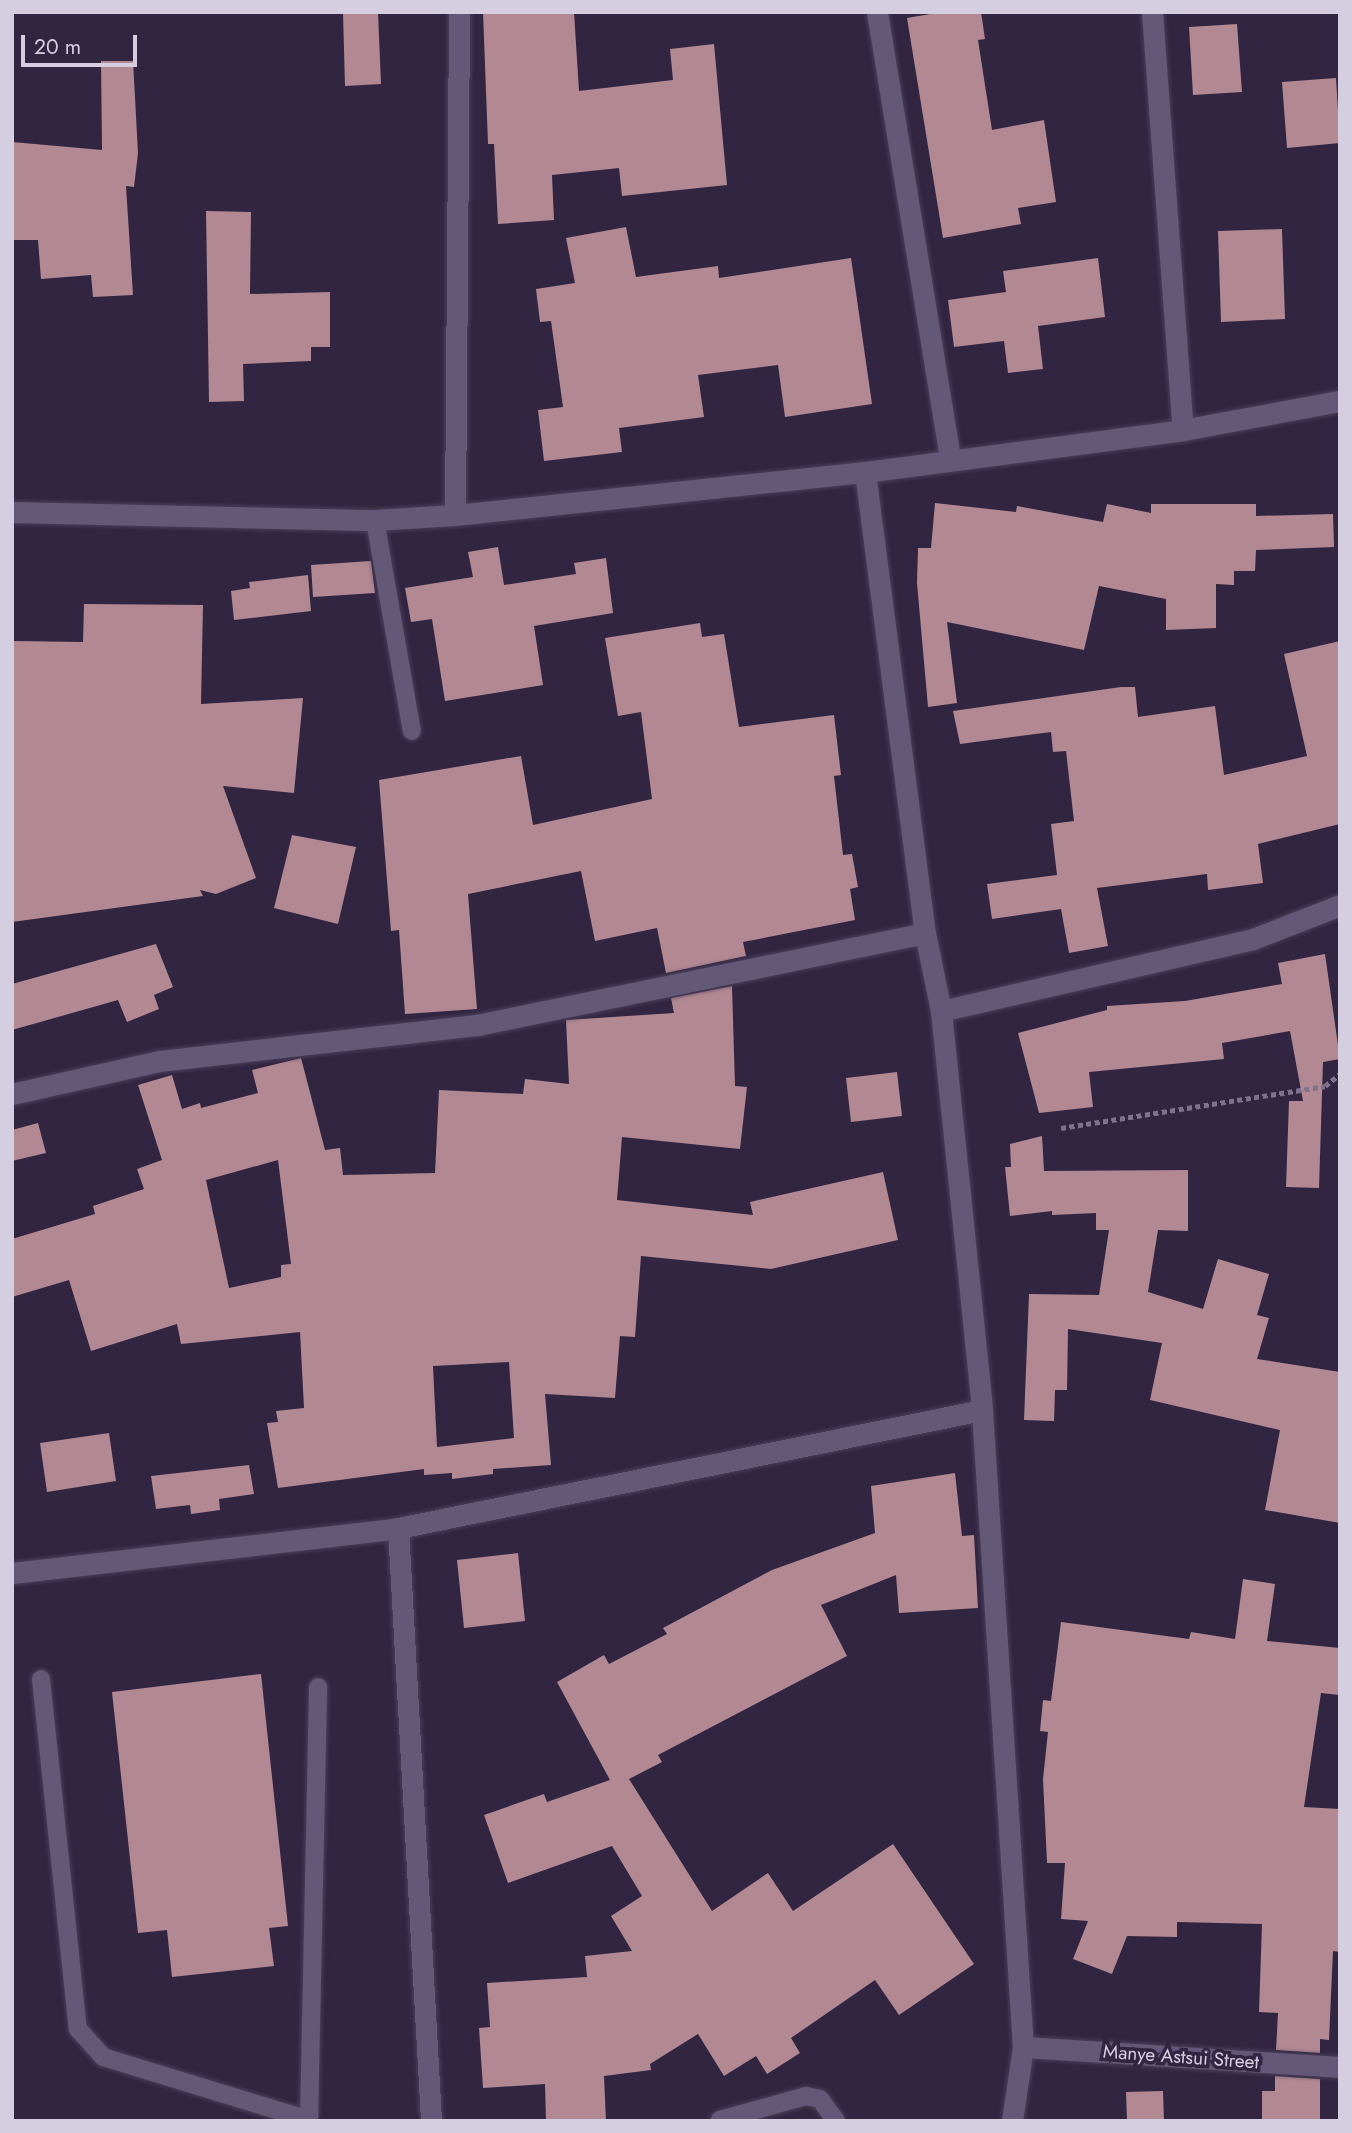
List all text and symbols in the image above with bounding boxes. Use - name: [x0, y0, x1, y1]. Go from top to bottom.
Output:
- scale bar: [24, 21, 140, 65]
- text: 20 m: [34, 32, 81, 62]
- street label: Manye Astsui Street: [1102, 2040, 1260, 2074]

